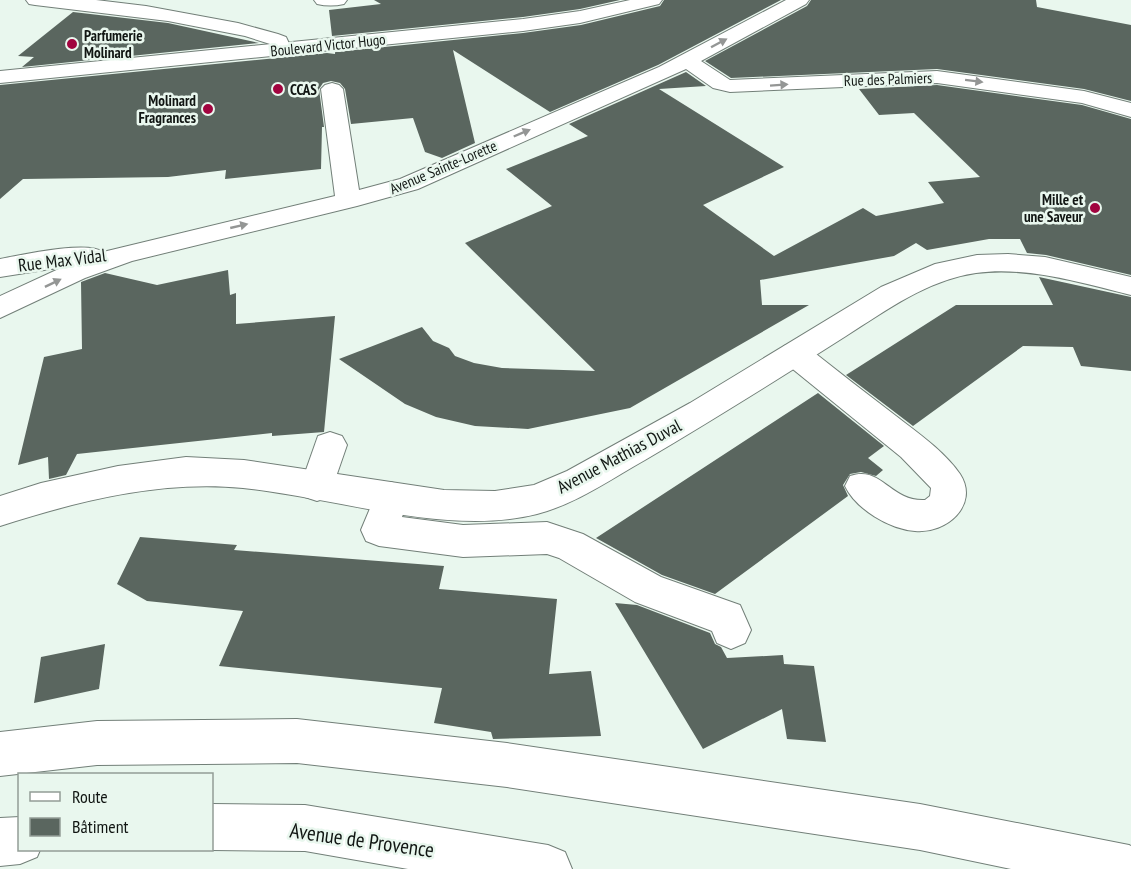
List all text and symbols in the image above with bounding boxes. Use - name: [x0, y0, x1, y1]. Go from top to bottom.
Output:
- place label: Parfumerie Molinard: [84, 26, 143, 62]
- street label: Boulevard Victor Hugo: [270, 30, 386, 60]
- marker: Parfumerie Molinard: [65, 37, 79, 51]
- one-way arrow: [710, 38, 727, 48]
- street label: Rue des Palmiers: [844, 68, 932, 90]
- one-way arrow: [964, 76, 983, 86]
- place label: CCAS: [290, 80, 317, 99]
- one-way arrow: [770, 80, 789, 89]
- marker: CCAS: [271, 82, 285, 96]
- place label: Molinard Fragrances: [138, 91, 196, 127]
- marker: Molinard Fragrances: [201, 102, 215, 116]
- one-way arrow: [514, 128, 532, 138]
- street label: Avenue Sainte-Lorette: [387, 136, 499, 198]
- place label: Mille et une Saveur: [1024, 190, 1084, 226]
- marker: Mille et une Saveur: [1088, 201, 1102, 215]
- one-way arrow: [229, 221, 248, 231]
- street label: Rue Max Vidal: [17, 243, 108, 277]
- one-way arrow: [44, 278, 61, 287]
- street label: Avenue Mathias Duval: [553, 413, 686, 498]
- legend: [18, 773, 213, 851]
- text: Route: [72, 785, 108, 808]
- text: Bâtiment: [72, 815, 129, 838]
- street label: Avenue de Provence: [288, 817, 436, 863]

